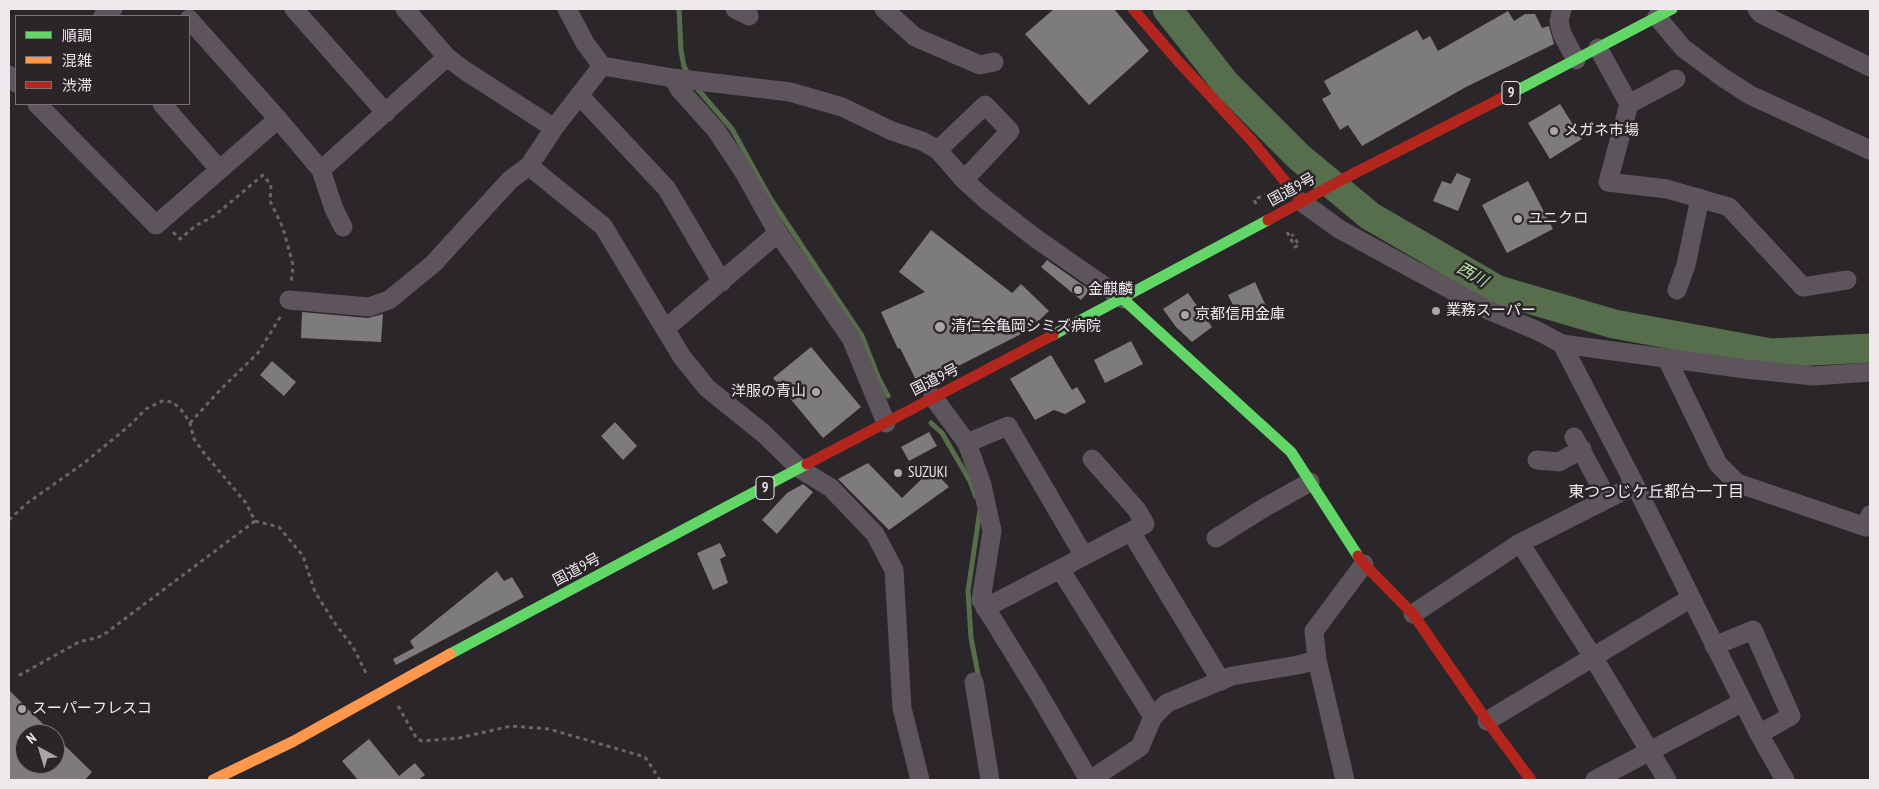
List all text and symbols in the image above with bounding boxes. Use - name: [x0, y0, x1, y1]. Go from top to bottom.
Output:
- legend: [15, 15, 190, 105]
- text: 順調: [62, 26, 92, 45]
- text: 混雑: [62, 51, 92, 70]
- text: 渋滞: [62, 76, 92, 95]
- road number: 9: [1502, 82, 1520, 105]
- place label: メガネ市場: [1564, 122, 1639, 140]
- marker: メガネ市場: [1548, 125, 1560, 137]
- street label: 国道9号: [1265, 170, 1319, 210]
- place label: ユニクロ: [1528, 210, 1588, 228]
- marker: ユニクロ: [1512, 213, 1524, 225]
- water label: 西川: [1453, 259, 1491, 291]
- place label: 金麒麟: [1088, 281, 1133, 299]
- marker: 金麒麟: [1072, 284, 1084, 296]
- place label: 業務スーパー: [1446, 302, 1536, 320]
- marker: 業務スーパー: [1430, 305, 1442, 317]
- place label: 京都信用金庫: [1195, 306, 1285, 324]
- marker: 京都信用金庫: [1179, 309, 1191, 321]
- place label: 清仁会亀岡シミズ病院: [951, 318, 1101, 336]
- marker: 清仁会亀岡シミズ病院: [933, 320, 947, 334]
- street label: 国道9号: [908, 360, 962, 400]
- place label: 洋服の青山: [731, 383, 806, 401]
- marker: 洋服の青山: [810, 386, 822, 398]
- place label: SUZUKI: [908, 464, 948, 482]
- marker: SUZUKI: [892, 467, 904, 479]
- road number: 9: [756, 476, 774, 499]
- district label: 東つつじケ丘都台一丁目: [1568, 482, 1744, 502]
- street label: 国道9号: [550, 550, 604, 590]
- place label: スーパーフレスコ: [32, 700, 152, 718]
- marker: スーパーフレスコ: [16, 703, 28, 715]
- north arrow: [15, 724, 65, 774]
- text: N: [23, 729, 40, 747]

